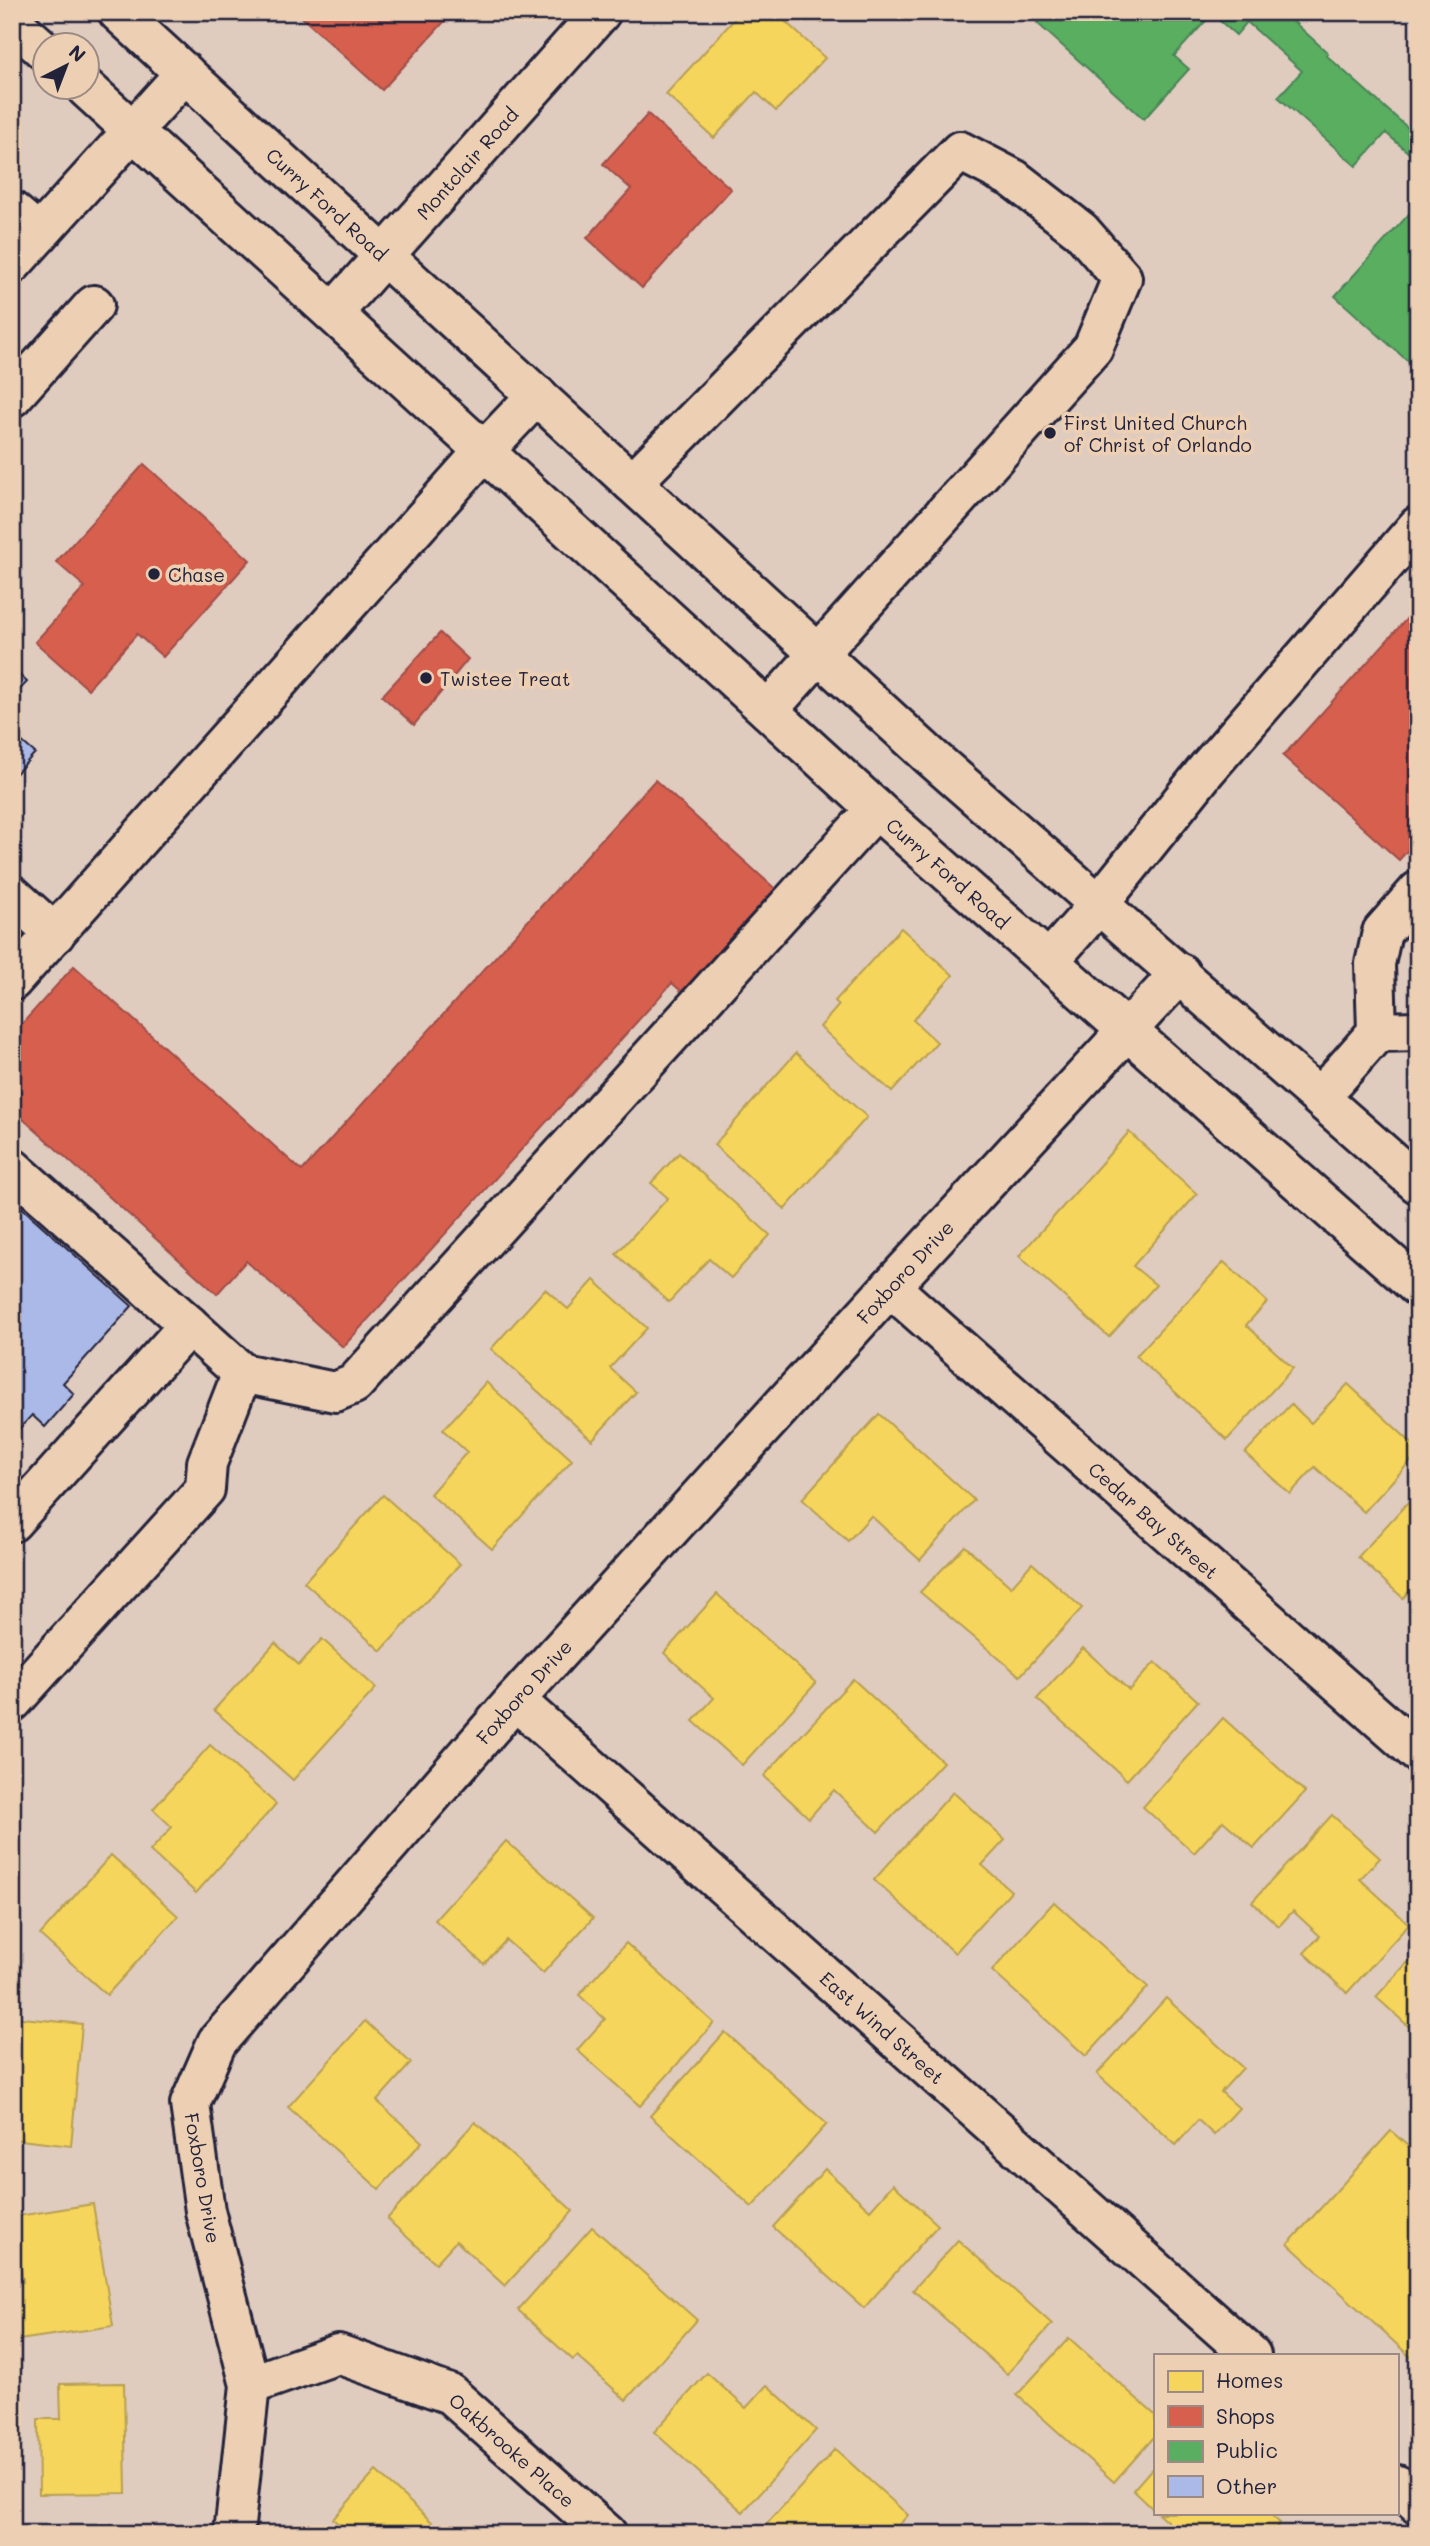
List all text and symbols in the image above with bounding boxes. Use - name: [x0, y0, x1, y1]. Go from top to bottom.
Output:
- north arrow: [32, 32, 102, 102]
- text: N: [64, 39, 91, 67]
- street label: Montclair Road: [410, 102, 523, 224]
- street label: Curry Ford Road: [261, 142, 393, 266]
- place label: First United Church of Christ of Orlando: [1064, 410, 1252, 457]
- marker: First United Church of Christ of Orlando: [1042, 425, 1058, 441]
- place label: Chase: [168, 562, 225, 587]
- marker: Chase: [146, 566, 162, 582]
- place label: Twistee Treat: [440, 666, 570, 691]
- marker: Twistee Treat: [418, 670, 434, 686]
- street label: Curry Ford Road: [882, 812, 1015, 934]
- street label: Foxboro Drive: [851, 1214, 958, 1329]
- street label: Cedar Bay Street: [1084, 1456, 1224, 1584]
- street label: Foxboro Drive: [470, 1634, 577, 1749]
- street label: East Wind Street: [815, 1965, 950, 2089]
- street label: Foxboro Drive: [179, 2111, 227, 2245]
- legend: [1154, 2354, 1398, 2514]
- text: Homes: [1216, 2366, 1283, 2393]
- street label: Oakbrooke Place: [444, 2387, 581, 2512]
- text: Shops: [1216, 2402, 1275, 2429]
- text: Public: [1216, 2436, 1278, 2463]
- text: Other: [1216, 2472, 1277, 2499]

